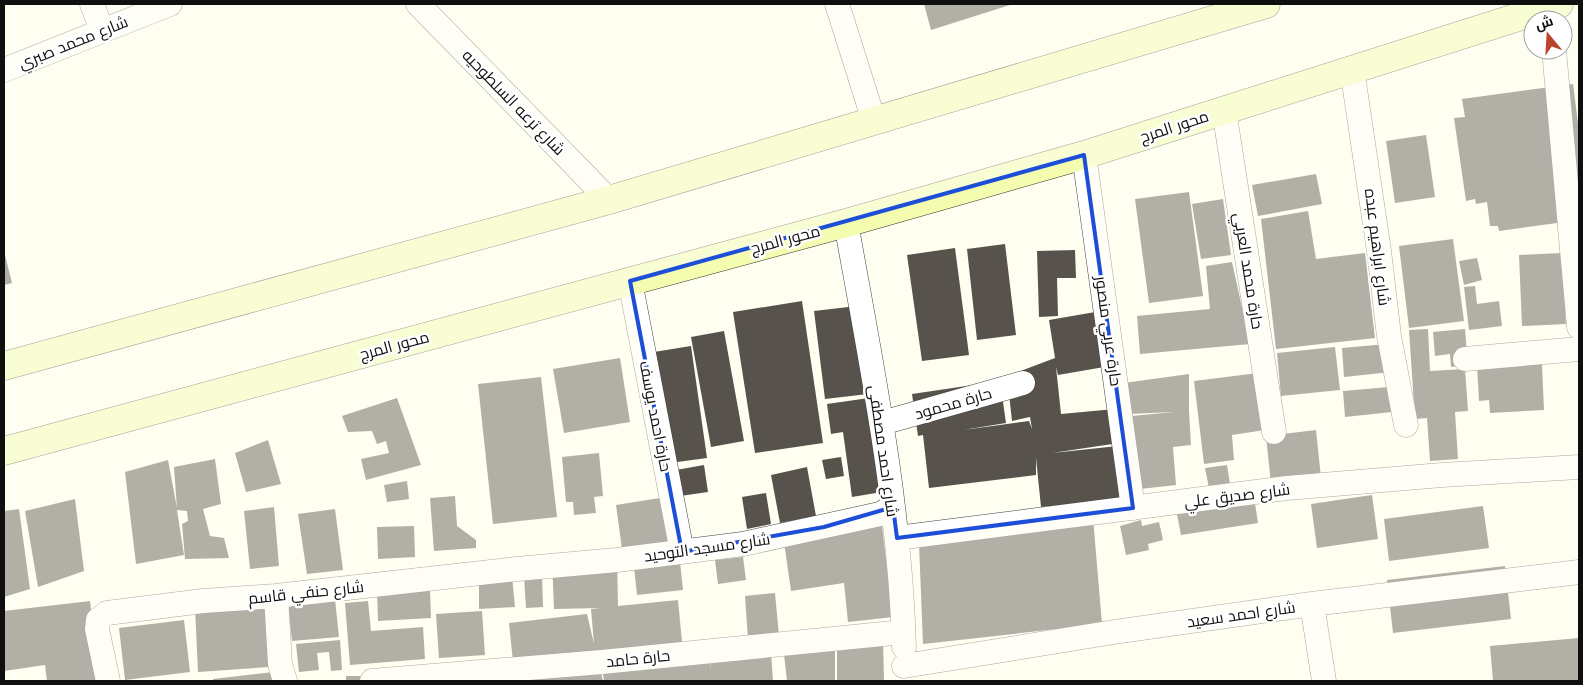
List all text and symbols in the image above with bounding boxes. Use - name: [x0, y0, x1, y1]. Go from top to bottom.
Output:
- north arrow: [1523, 10, 1573, 60]
- street label: شارع محمد صبري: [15, 11, 132, 77]
- text: ش: [1533, 11, 1555, 34]
- street label: شارع ترعه السلطوحيه: [457, 45, 570, 160]
- street label: محور المرج: [1137, 105, 1212, 148]
- street label: شارع ابراهيم عبده: [1359, 187, 1395, 307]
- street label: حارة محمد العربي: [1226, 211, 1268, 331]
- street label: محور المرج: [748, 220, 823, 260]
- street label: حارة عربي منصور: [1087, 274, 1127, 388]
- street label: محور المرج: [357, 326, 432, 366]
- street label: حارة احمد يوسف: [635, 359, 677, 473]
- street label: حارة محمود: [912, 382, 994, 424]
- street label: شارع احمد مصطفى: [863, 384, 903, 519]
- street label: شارع صديق علي: [1183, 479, 1292, 515]
- street label: شارع مسجد التوحيد: [643, 528, 772, 568]
- street label: شارع حنفي قاسم: [247, 576, 365, 612]
- street label: شارع احمد سعيد: [1185, 596, 1297, 633]
- street label: حارة حامد: [605, 645, 671, 671]

